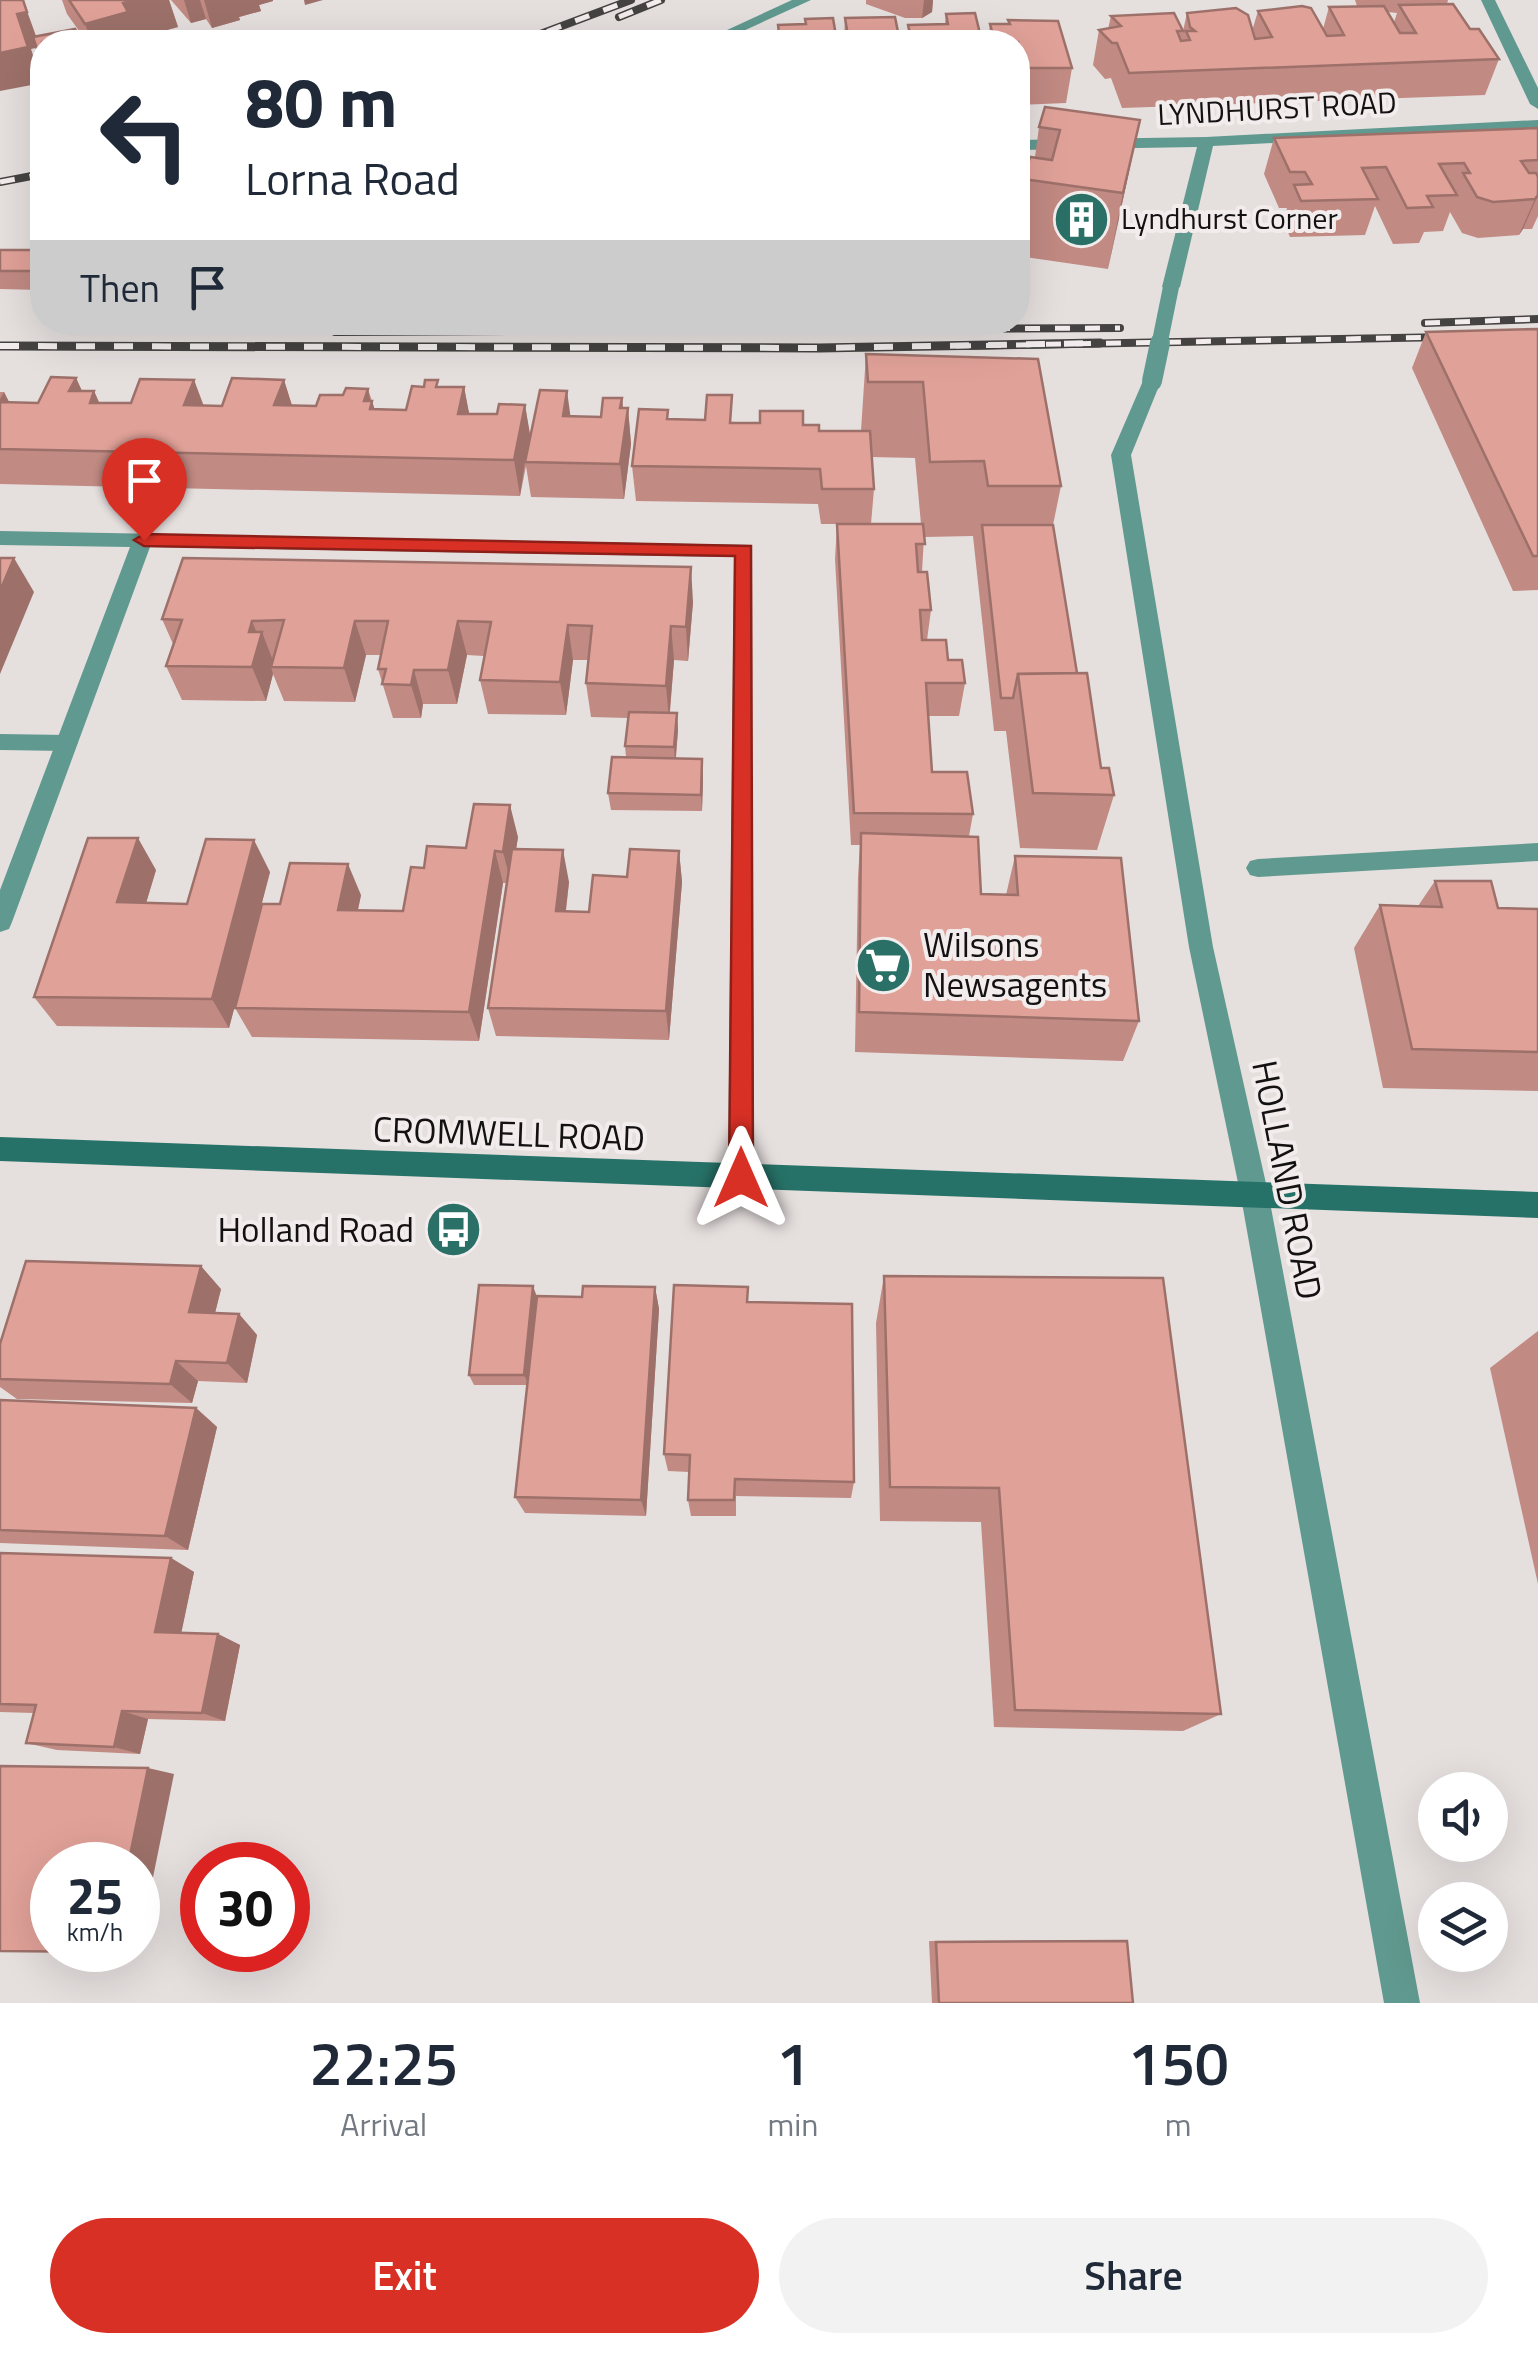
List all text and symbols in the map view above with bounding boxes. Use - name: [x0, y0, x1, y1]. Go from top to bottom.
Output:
- text: 80 m: [245, 48, 398, 154]
- icon: left: [80, 70, 210, 200]
- street label: LYNDHURST ROAD: [1156, 79, 1398, 137]
- text: Lorna Road: [245, 144, 460, 212]
- building icon: Lyndhurst Corner: [1052, 189, 1112, 249]
- place label: Lyndhurst Corner: [1121, 195, 1338, 241]
- text: Then: [80, 259, 160, 317]
- icon: arrive: [180, 260, 235, 315]
- pin: [102, 438, 187, 541]
- icon: arrive: [117, 453, 172, 508]
- place label: Wilsons Newsagents: [923, 917, 1107, 1011]
- supermarket icon: Wilsons Newsagents: [854, 935, 914, 995]
- street label: HOLLAND ROAD: [1238, 1056, 1338, 1304]
- street label: CROMWELL ROAD: [372, 1101, 646, 1165]
- position arrow: [689, 1126, 793, 1230]
- bus stop icon: Holland Road: [423, 1200, 483, 1260]
- place label: Holland Road: [218, 1202, 414, 1256]
- map controls: [1418, 1772, 1508, 1972]
- button: sound: [1418, 1772, 1508, 1862]
- speed limit sign: 30: [180, 1842, 310, 1972]
- text: 25: [67, 1857, 123, 1933]
- button: layers: [1418, 1882, 1508, 1972]
- text: km/h: [67, 1913, 123, 1951]
- text: 22:25: [309, 2017, 458, 2108]
- text: 1: [776, 2017, 810, 2108]
- text: 150: [1128, 2017, 1229, 2108]
- text: Arrival: [340, 2100, 427, 2148]
- text: min: [767, 2100, 818, 2148]
- text: m: [1165, 2100, 1192, 2148]
- button: Exit: [50, 2218, 759, 2333]
- button: Share: [779, 2218, 1488, 2333]

